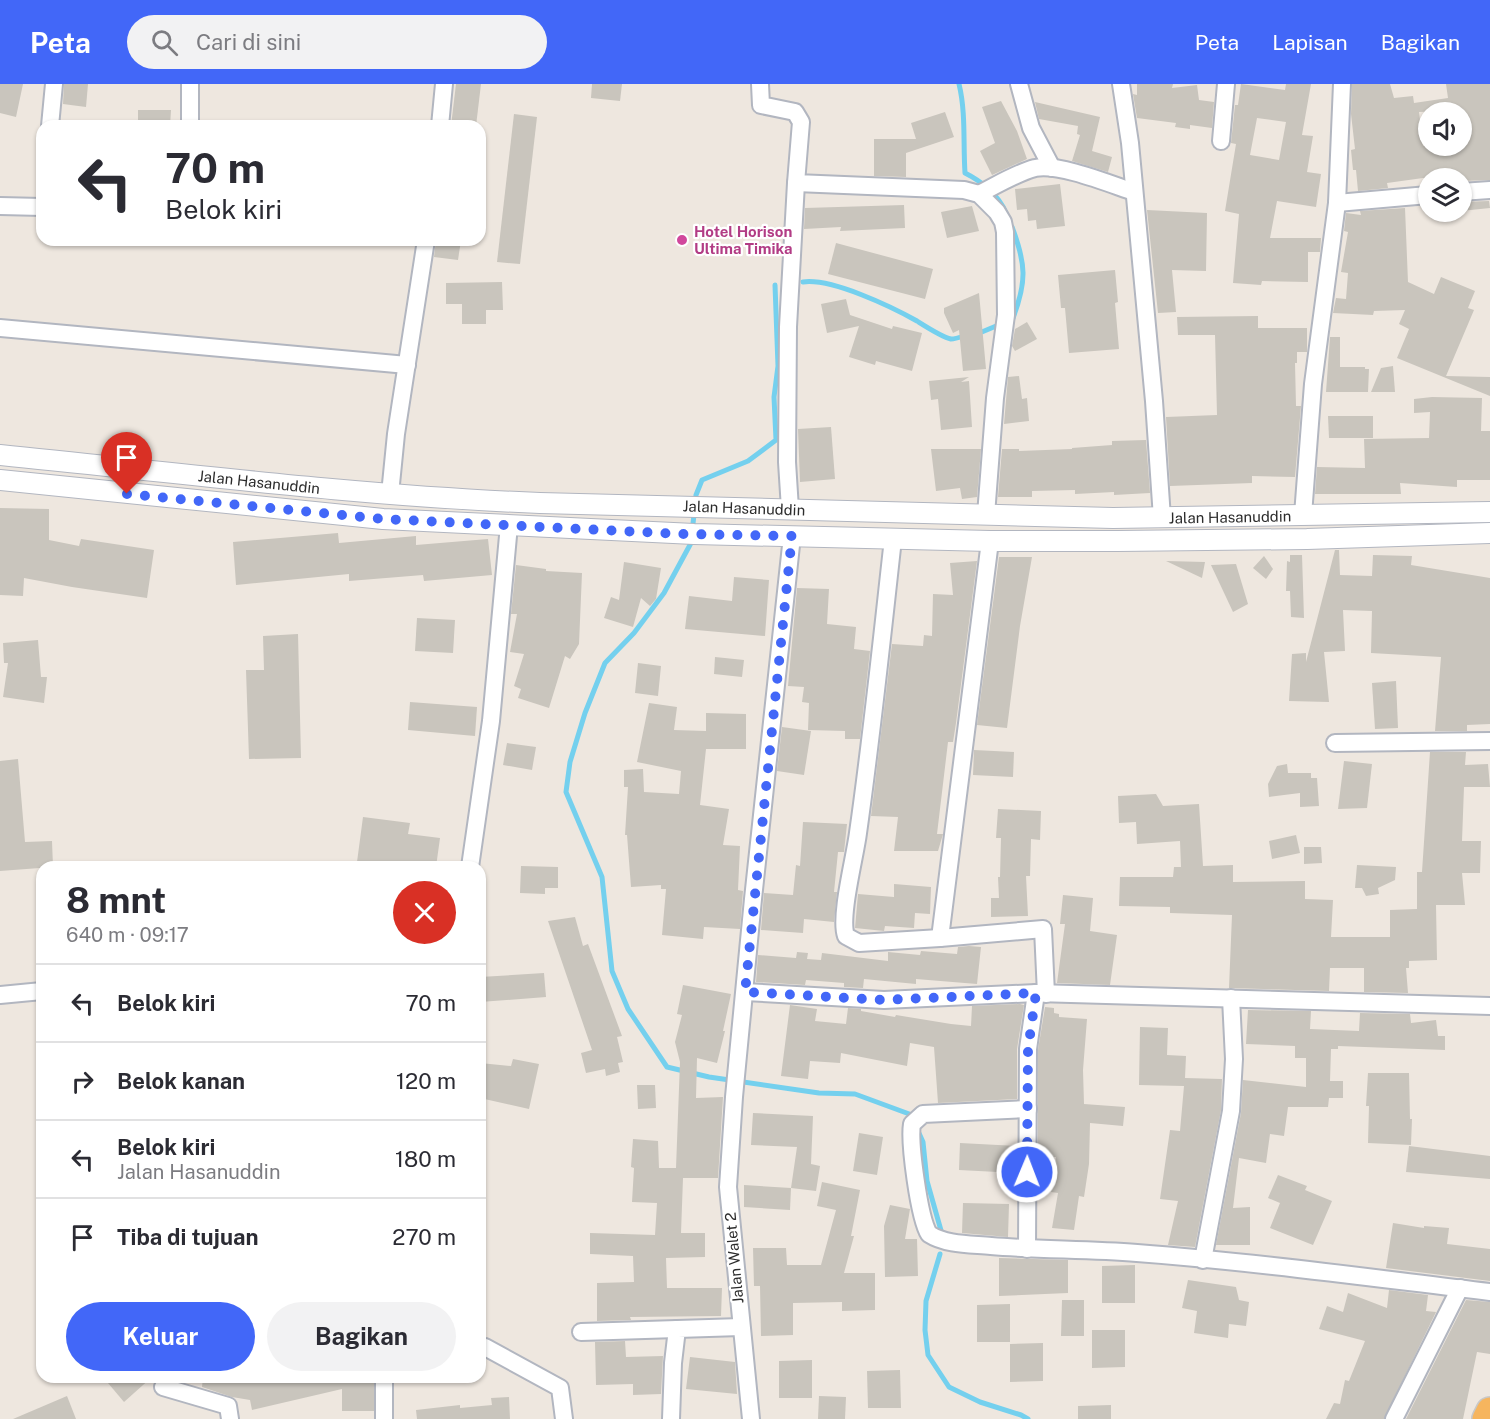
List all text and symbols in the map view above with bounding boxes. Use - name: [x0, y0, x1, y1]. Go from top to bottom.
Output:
- search box: [127, 15, 547, 69]
- text: Peta: [30, 26, 91, 59]
- icon: search: [148, 26, 181, 59]
- text: Cari di sini: [196, 29, 301, 55]
- text: Peta: [1195, 30, 1239, 55]
- text: Lapisan: [1272, 30, 1348, 55]
- text: Bagikan: [1381, 30, 1460, 55]
- map controls: [1418, 102, 1472, 222]
- button: sound: [1418, 102, 1472, 156]
- text: 70 m: [165, 143, 265, 192]
- icon: left: [66, 144, 144, 222]
- button: layers: [1418, 168, 1472, 222]
- text: Belok kiri: [165, 193, 282, 225]
- place label: Hotel Horison Ultima Timika: [694, 223, 793, 257]
- marker: Hotel Horison Ultima Timika: [675, 233, 689, 247]
- pin: [101, 432, 152, 494]
- icon: arrive: [110, 441, 143, 474]
- street label: Jalan Hasanuddin: [197, 467, 321, 497]
- street label: Jalan Hasanuddin: [682, 497, 806, 519]
- street label: Jalan Hasanuddin: [1169, 507, 1291, 527]
- text: 8 mnt: [66, 879, 166, 921]
- button: close: [393, 881, 456, 944]
- text: 640 m · 09:17: [66, 923, 189, 947]
- icon: left: [66, 987, 99, 1020]
- text: Belok kiri: [117, 990, 215, 1016]
- text: 70 m: [405, 990, 456, 1016]
- icon: right: [66, 1065, 99, 1098]
- text: Belok kanan: [117, 1068, 245, 1094]
- text: 120 m: [396, 1068, 456, 1094]
- text: Belok kiri: [117, 1134, 215, 1160]
- position arrow: [995, 1140, 1059, 1204]
- icon: left: [66, 1143, 99, 1176]
- text: 180 m: [395, 1146, 456, 1172]
- text: Jalan Hasanuddin: [117, 1160, 280, 1184]
- street label: Jalan Walet 2: [722, 1212, 746, 1304]
- icon: arrive: [66, 1221, 99, 1254]
- text: Tiba di tujuan: [117, 1224, 258, 1250]
- text: 270 m: [392, 1224, 456, 1250]
- button: Keluar: [66, 1302, 255, 1371]
- button: Bagikan: [267, 1302, 456, 1371]

